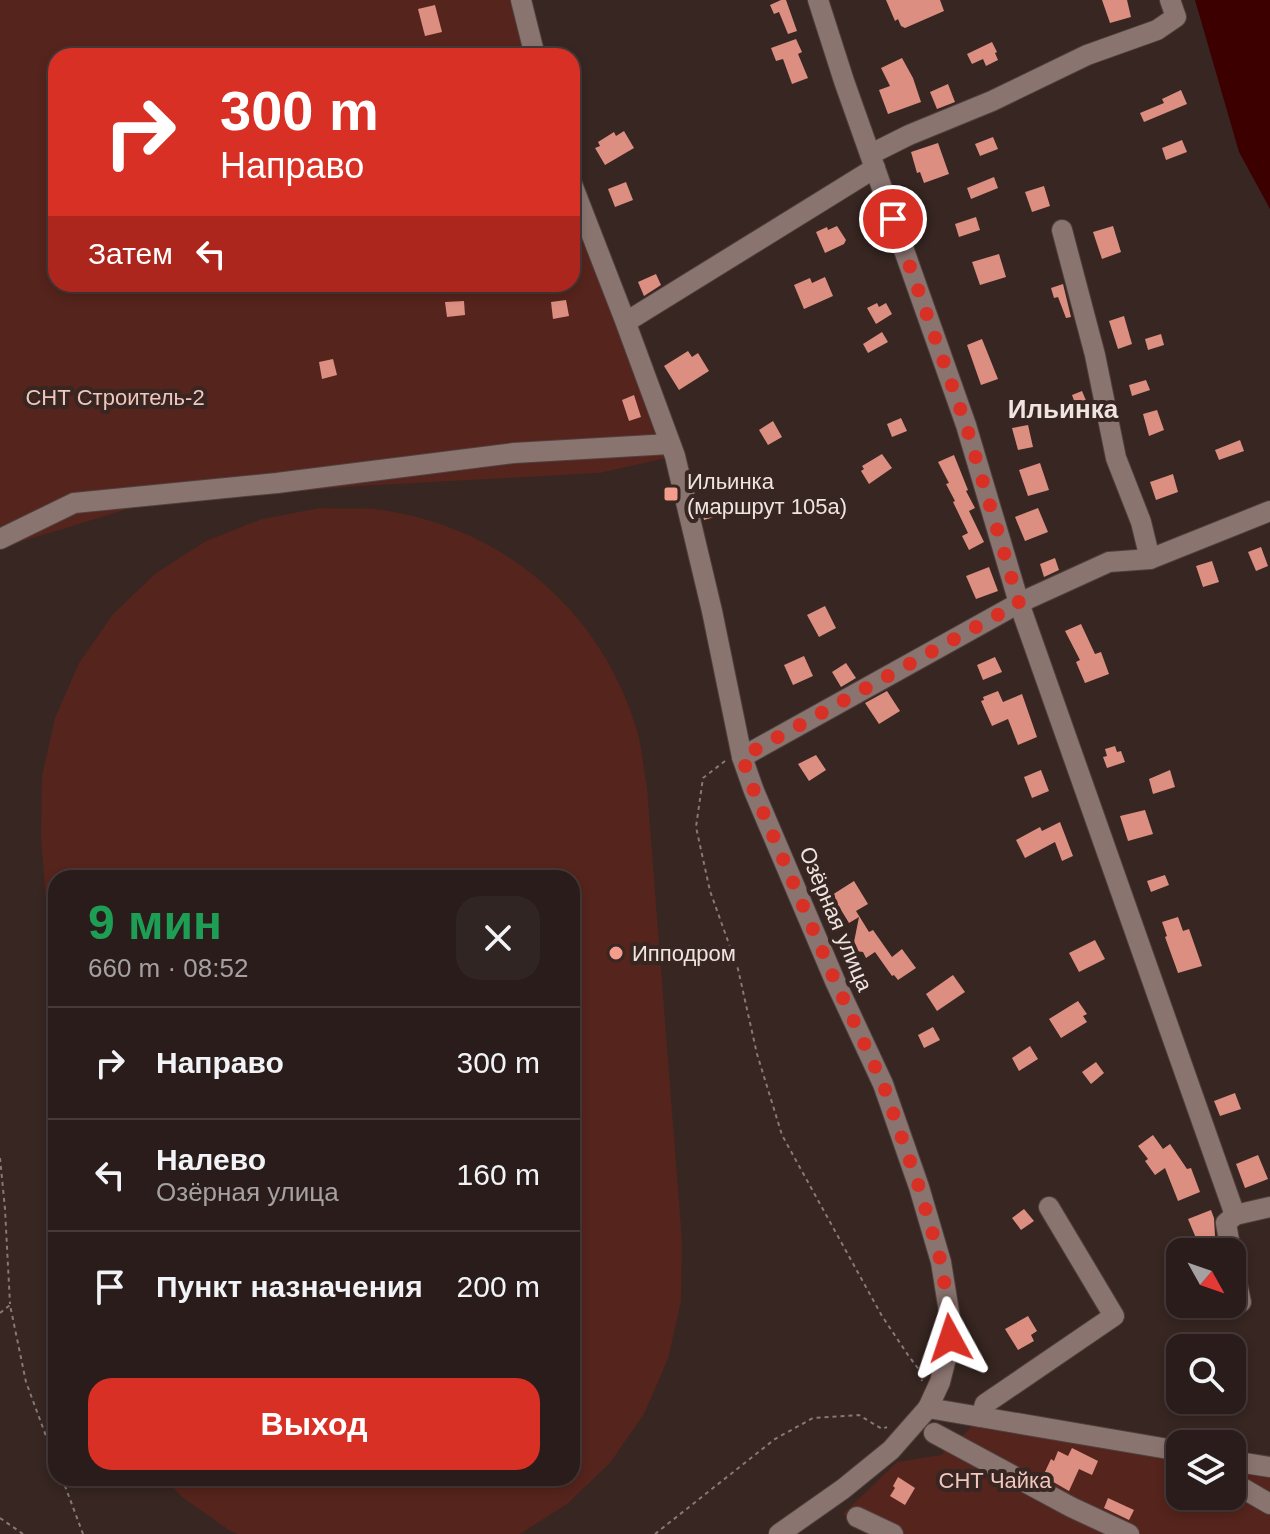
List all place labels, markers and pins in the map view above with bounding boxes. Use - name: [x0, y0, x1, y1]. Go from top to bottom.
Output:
- pin: [859, 185, 927, 253]
- place label: Ильинка (маршрут 105а): [687, 469, 847, 519]
- marker: Ильинка (маршрут 105а): [662, 485, 680, 503]
- place label: Ипподром: [632, 941, 736, 966]
- marker: Ипподром: [607, 944, 625, 962]

